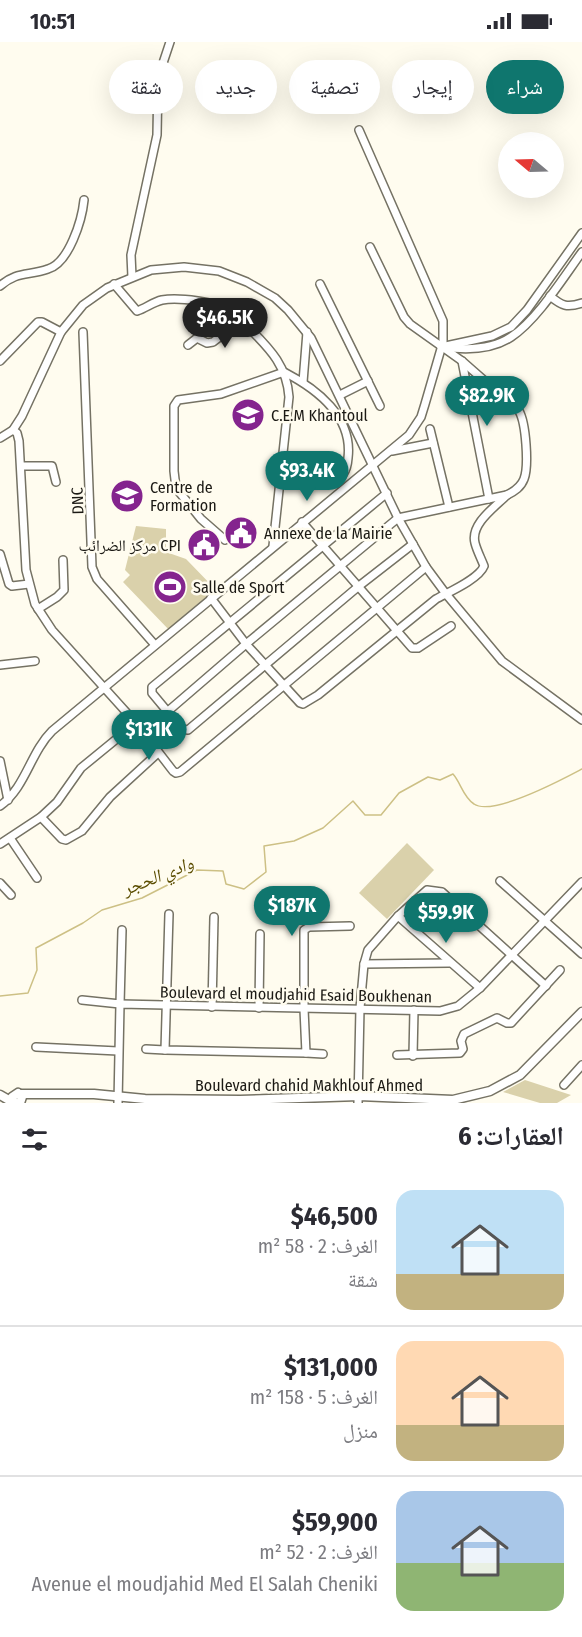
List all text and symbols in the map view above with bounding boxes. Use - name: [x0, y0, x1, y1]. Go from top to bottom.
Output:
- text: 10:51: [30, 8, 75, 35]
- chip: شقة: [109, 60, 183, 114]
- chip: جديد: [195, 60, 277, 114]
- chip: تصفية: [289, 60, 380, 114]
- chip: إيجار: [392, 60, 474, 114]
- chip: شراء: [486, 60, 564, 114]
- north arrow: [498, 132, 564, 198]
- map controls: [498, 132, 564, 198]
- pin: $46.5K: [176, 298, 274, 349]
- text: $46.5K: [197, 305, 253, 329]
- pin: $82.9K: [438, 376, 536, 427]
- text: $82.9K: [459, 383, 515, 407]
- school or university icon: C.E.M Khantoul: [230, 397, 266, 433]
- place label: C.E.M Khantoul: [271, 406, 368, 425]
- pin: $93.4K: [258, 451, 356, 502]
- text: $93.4K: [279, 458, 335, 482]
- school or university icon: Centre de Formation: [109, 478, 145, 514]
- place label: Centre de Formation: [150, 478, 217, 515]
- street label: DNC: [68, 487, 87, 515]
- public building icon: Annexe de la Mairie: [223, 515, 259, 551]
- place label: Annexe de la Mairie: [264, 524, 392, 543]
- public building icon: مركز الضرائب CPI: [186, 527, 222, 563]
- place label: مركز الضرائب CPI: [79, 536, 181, 555]
- sports icon: Salle de Sport: [152, 569, 188, 605]
- place label: Salle de Sport: [193, 578, 285, 597]
- pin: $131K: [107, 710, 191, 761]
- text: $131K: [126, 717, 172, 741]
- water label: وادي الحجر: [117, 852, 199, 904]
- pin: $187K: [250, 886, 334, 937]
- text: $187K: [268, 893, 316, 917]
- pin: $59.9K: [397, 893, 495, 944]
- text: $59.9K: [418, 900, 474, 924]
- street label: Boulevard el moudjahid Esaid Boukhenan: [160, 983, 432, 1006]
- street label: Boulevard chahid Makhlouf Ahmed: [195, 1076, 423, 1095]
- text: العقارات: 6: [458, 1121, 564, 1152]
- icon: filters: [18, 1123, 51, 1156]
- text: $46,500: [291, 1201, 378, 1232]
- icon: home: [444, 1214, 516, 1286]
- text: الغرف: 2 · 58 m²: [258, 1234, 378, 1258]
- text: شقة: [348, 1268, 378, 1292]
- text: $131,000: [284, 1352, 378, 1383]
- icon: home: [444, 1365, 516, 1437]
- text: الغرف: 5 · 158 m²: [250, 1385, 378, 1409]
- text: منزل: [343, 1419, 378, 1443]
- text: $59,900: [292, 1507, 378, 1538]
- icon: home: [444, 1515, 516, 1587]
- text: الغرف: 2 · 52 m²: [259, 1540, 378, 1564]
- text: Avenue el moudjahid Med El Salah Cheniki: [32, 1572, 378, 1596]

